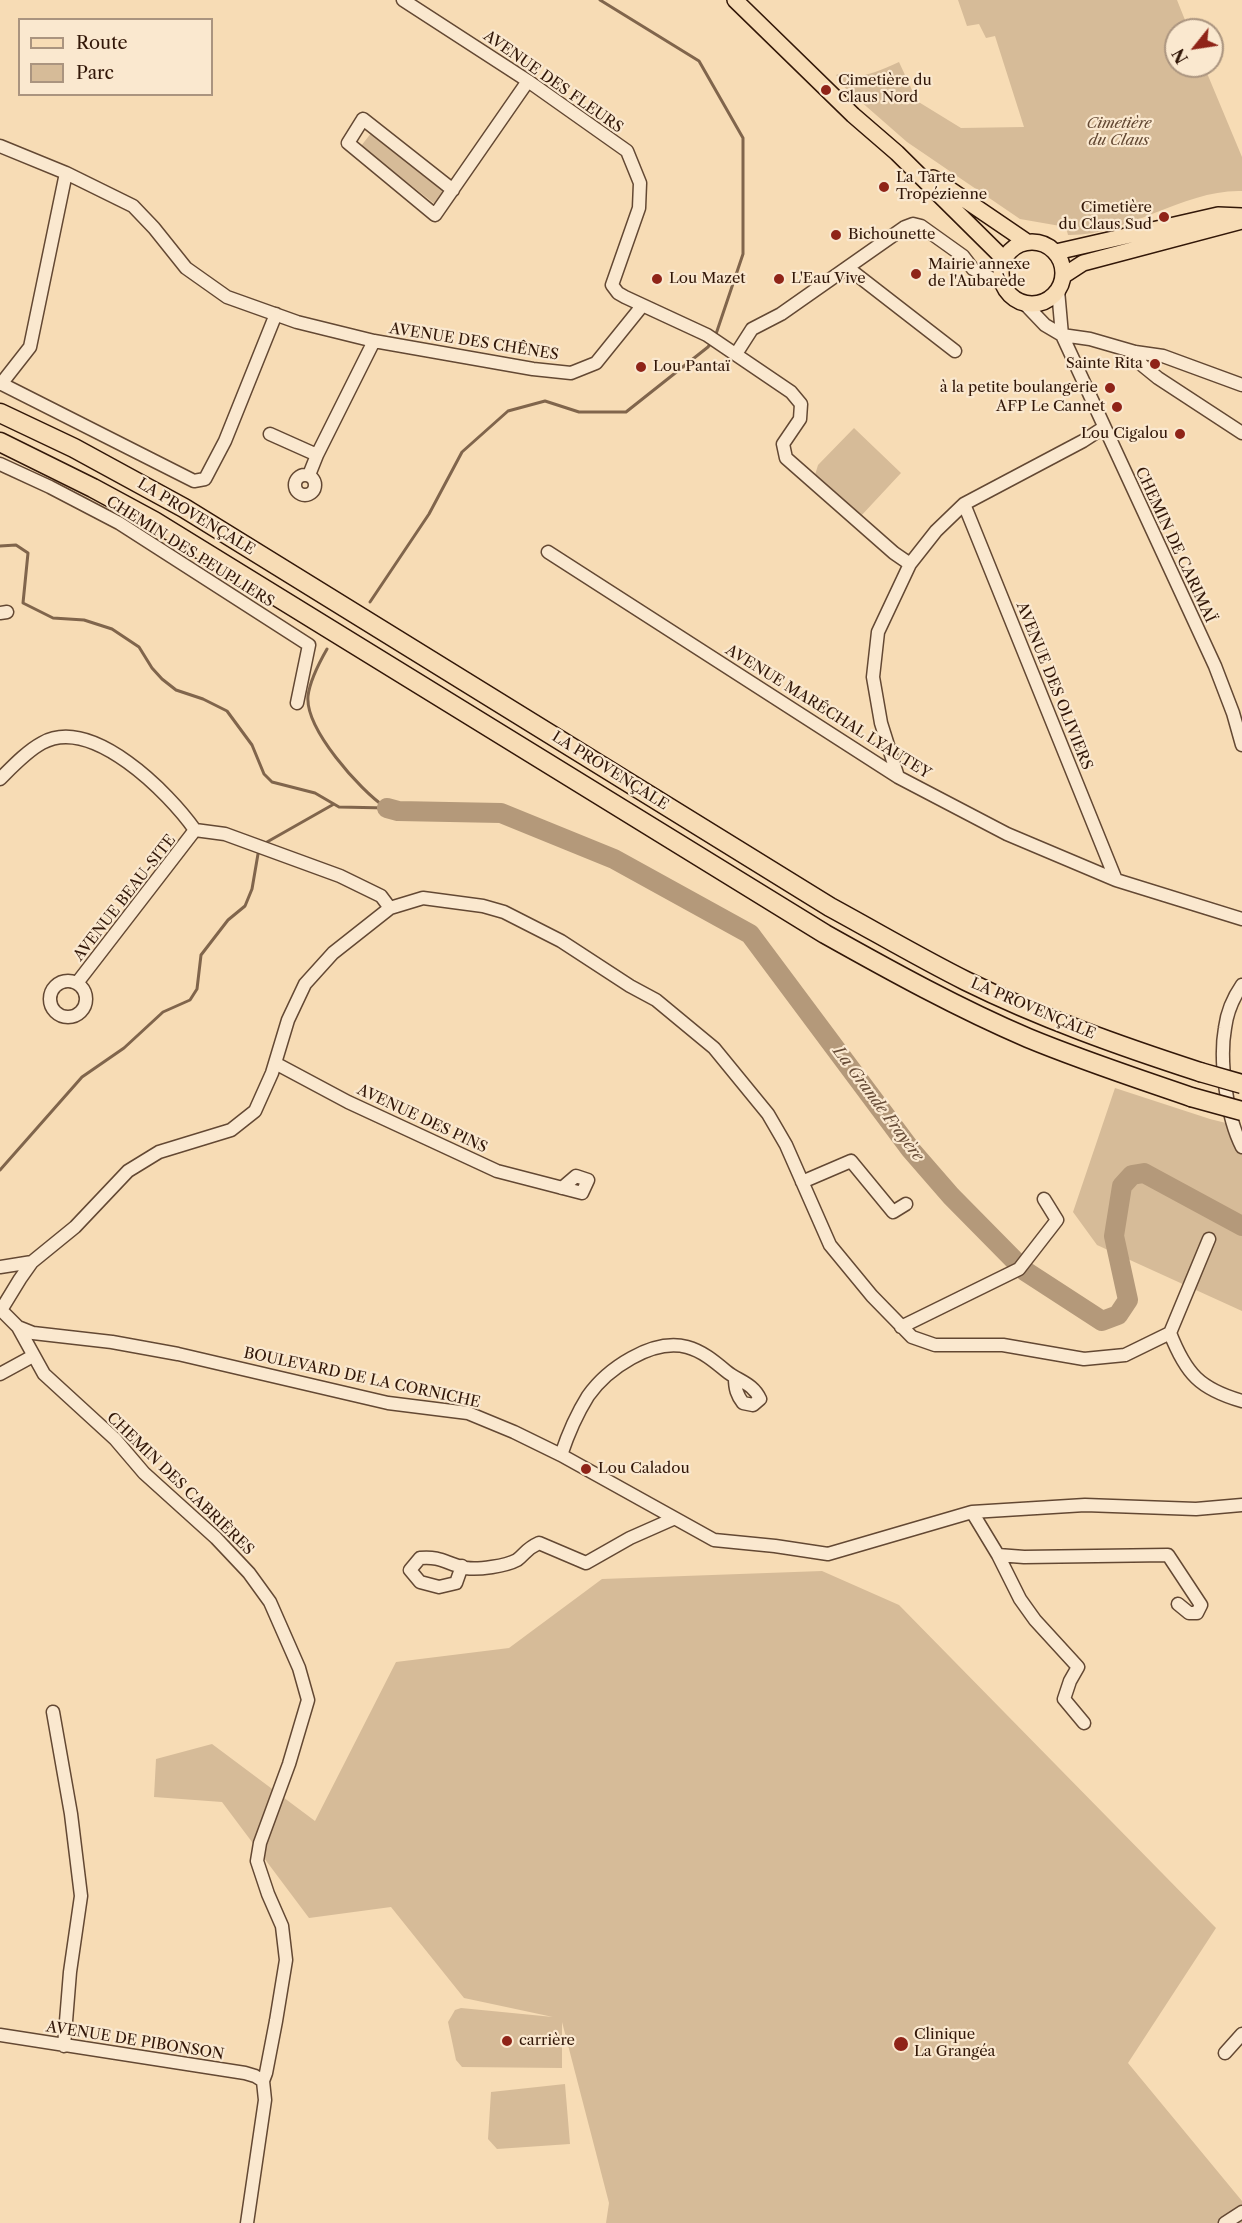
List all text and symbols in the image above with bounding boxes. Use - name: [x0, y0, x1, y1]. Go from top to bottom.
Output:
- legend: [18, 18, 213, 96]
- north arrow: [1164, 18, 1224, 78]
- street label: AVENUE DES FLEURS: [480, 27, 626, 137]
- text: Route: [76, 32, 128, 54]
- text: N: [1168, 45, 1192, 67]
- text: Parc: [76, 62, 114, 84]
- place label: Cimetière du Claus Nord: [838, 72, 932, 107]
- marker: Cimetière du Claus Nord: [819, 83, 833, 97]
- park label: Cimetière du Claus: [1086, 115, 1152, 150]
- place label: La Tarte Tropézienne: [896, 169, 987, 204]
- marker: La Tarte Tropézienne: [877, 180, 891, 194]
- place label: Cimetière du Claus Sud: [1059, 199, 1152, 234]
- marker: Cimetière du Claus Sud: [1157, 210, 1171, 224]
- place label: Bichounette: [848, 226, 935, 244]
- marker: Bichounette: [829, 228, 843, 242]
- place label: Mairie annexe de l'Aubarède: [928, 256, 1030, 291]
- marker: Mairie annexe de l'Aubarède: [909, 267, 923, 281]
- place label: Lou Mazet: [669, 270, 746, 288]
- place label: L'Eau Vive: [791, 270, 866, 288]
- marker: Lou Mazet: [650, 272, 664, 286]
- marker: L'Eau Vive: [772, 272, 786, 286]
- street label: AVENUE DES CHÊNES: [388, 320, 560, 364]
- place label: Sainte Rita: [1066, 355, 1143, 373]
- marker: Sainte Rita: [1148, 357, 1162, 371]
- place label: Lou Pantaï: [653, 358, 730, 376]
- marker: Lou Pantaï: [634, 360, 648, 374]
- place label: à la petite boulangerie: [940, 379, 1098, 397]
- marker: à la petite boulangerie: [1103, 381, 1117, 395]
- place label: AFP Le Cannet: [996, 398, 1105, 416]
- marker: AFP Le Cannet: [1110, 400, 1124, 414]
- place label: Lou Cigalou: [1081, 425, 1168, 443]
- marker: Lou Cigalou: [1173, 427, 1187, 441]
- street label: CHEMIN DE CARIMAÏ: [1131, 464, 1219, 626]
- street label: LA PROVENÇALE: [134, 475, 258, 559]
- street label: CHEMIN DES PEUPLIERS: [103, 493, 277, 611]
- street label: AVENUE DES OLIVIERS: [1012, 600, 1096, 772]
- street label: AVENUE MARÉCHAL LYAUTEY: [722, 641, 934, 783]
- street label: LA PROVENÇALE: [549, 728, 671, 814]
- street label: AVENUE BEAU-SITE: [70, 831, 180, 965]
- street label: LA PROVENÇALE: [968, 975, 1098, 1043]
- water label: La Grande Frayère: [829, 1043, 927, 1165]
- street label: AVENUE DES PINS: [354, 1081, 490, 1157]
- street label: BOULEVARD DE LA CORNICHE: [242, 1344, 482, 1412]
- street label: CHEMIN DES CABRIÈRES: [103, 1409, 257, 1559]
- place label: Lou Caladou: [598, 1460, 690, 1478]
- marker: Lou Caladou: [579, 1462, 593, 1476]
- street label: AVENUE DE PIBONSON: [45, 2018, 225, 2064]
- place label: Clinique La Grangéa: [914, 2026, 996, 2061]
- place label: carrière: [519, 2032, 575, 2050]
- marker: carrière: [500, 2034, 514, 2048]
- marker: Clinique La Grangéa: [892, 2035, 910, 2053]

